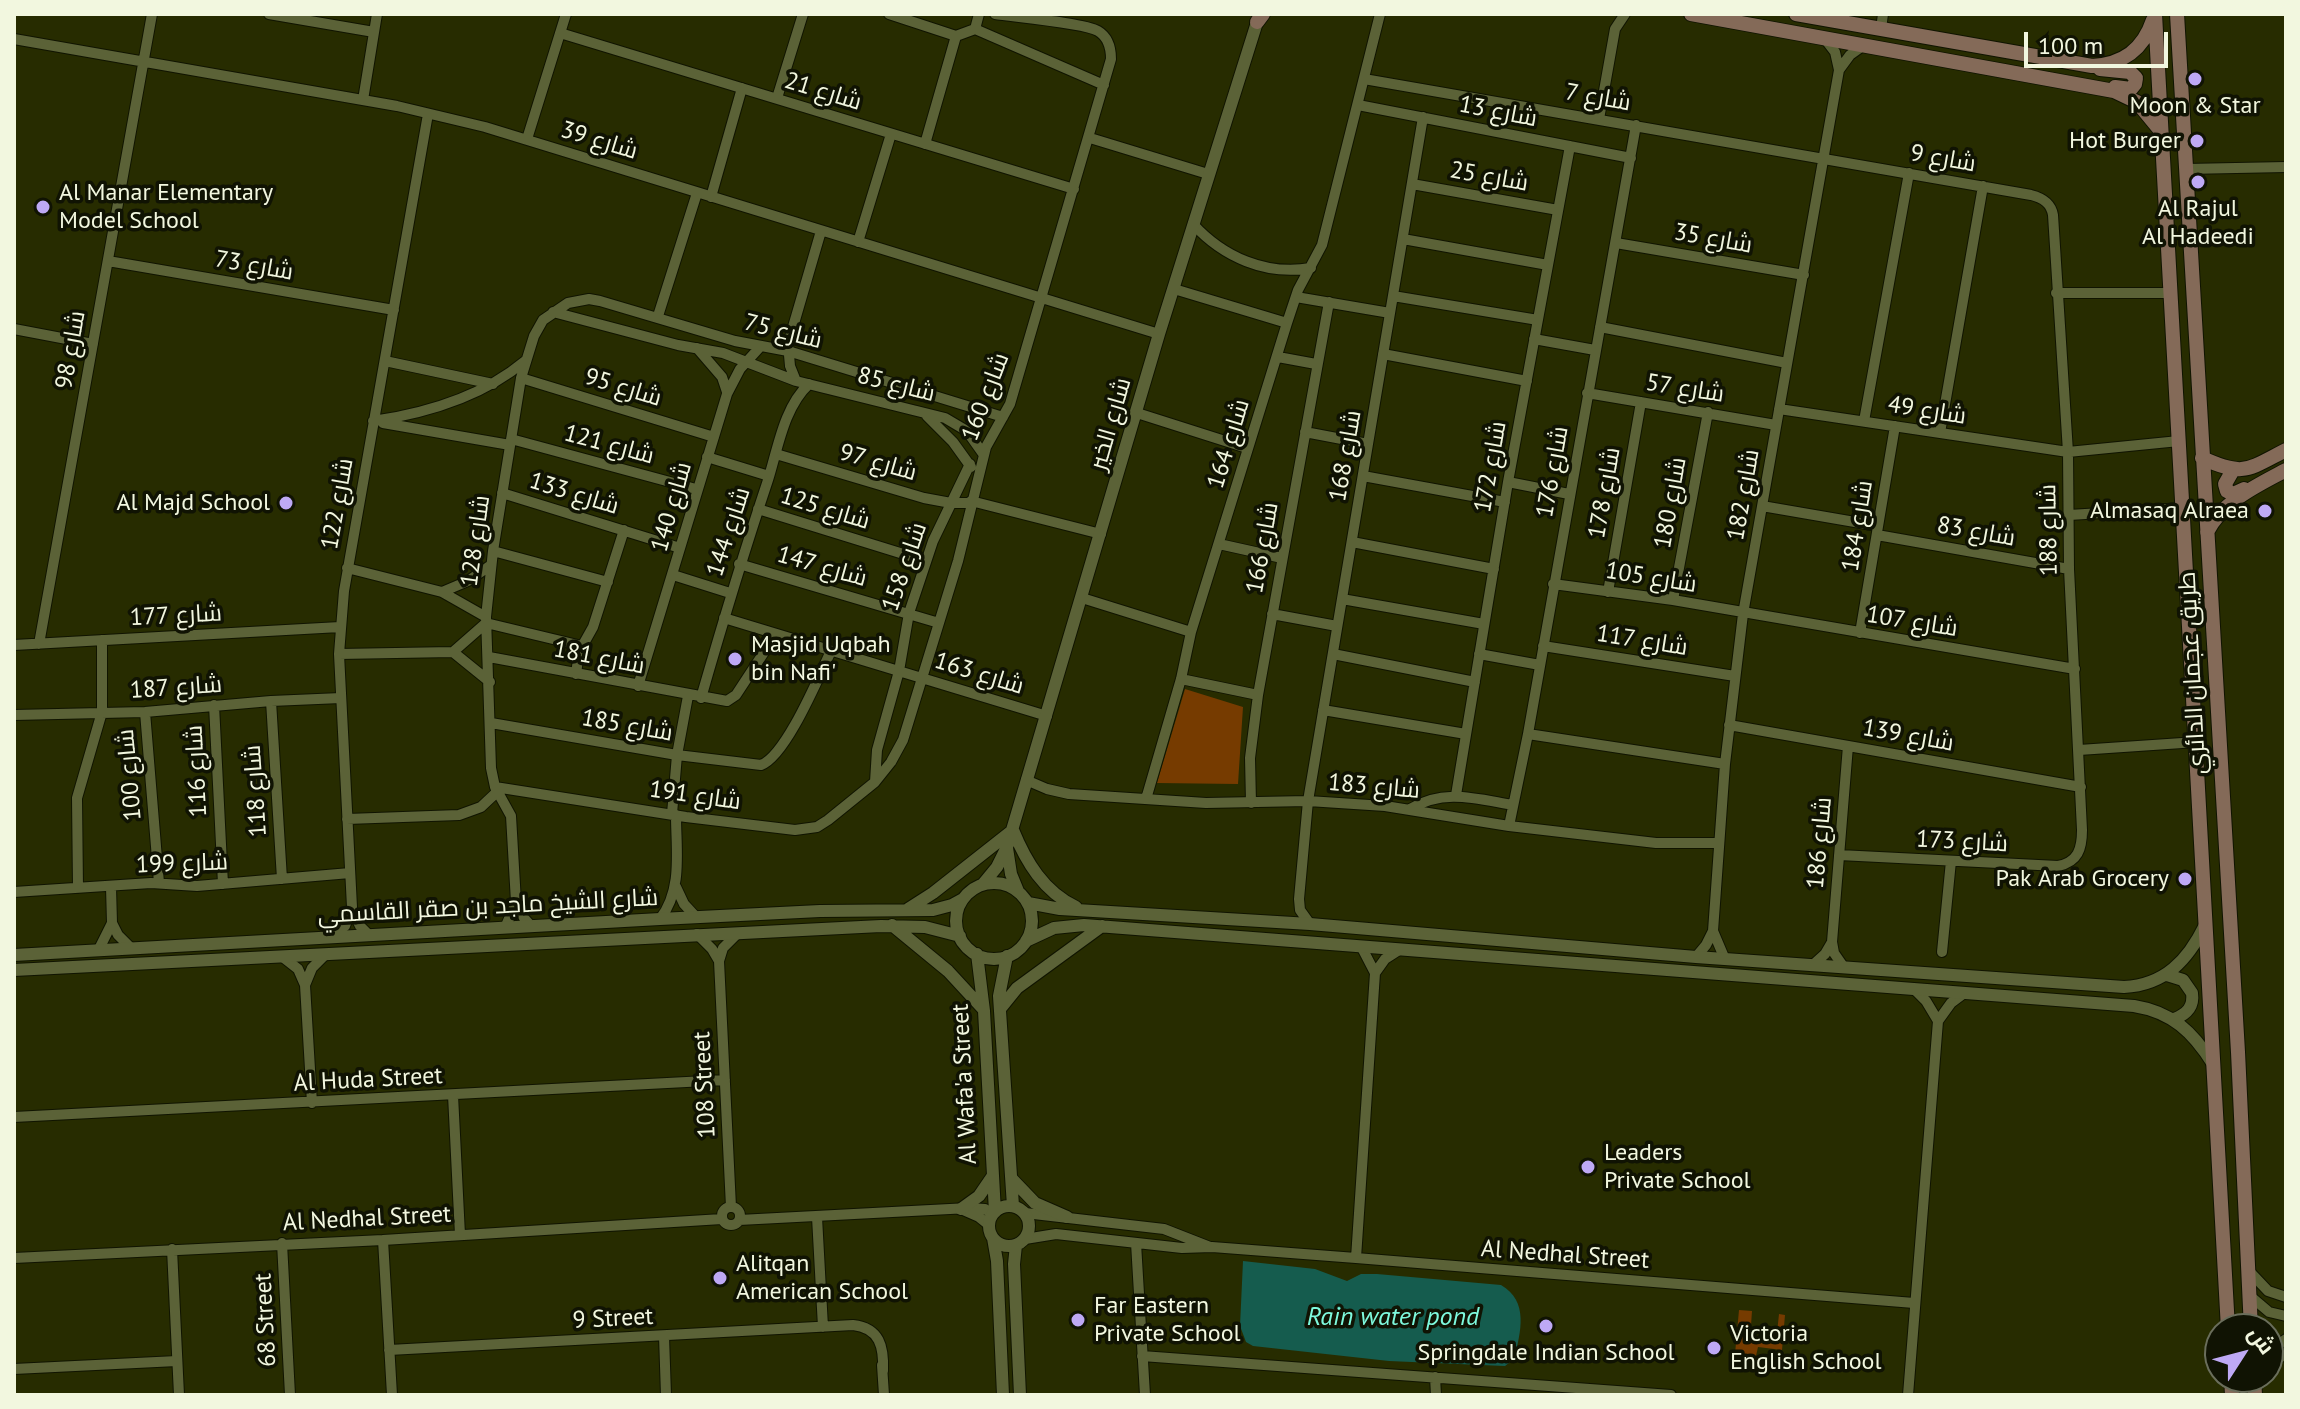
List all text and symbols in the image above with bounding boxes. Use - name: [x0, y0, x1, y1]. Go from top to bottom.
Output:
- scale bar: [2028, 16, 2172, 66]
- text: 100 m: [2038, 30, 2103, 61]
- street label: شارع 21: [781, 67, 865, 117]
- marker: Moon & Star: [2186, 70, 2204, 88]
- street label: شارع 7: [1563, 78, 1633, 118]
- street label: شارع 13: [1456, 90, 1540, 134]
- place label: Moon & Star: [2129, 92, 2261, 120]
- street label: شارع 39: [557, 116, 641, 166]
- place label: Hot Burger: [2069, 127, 2181, 155]
- marker: Hot Burger: [2188, 132, 2206, 150]
- street label: شارع 9: [1908, 139, 1978, 179]
- street label: شارع 25: [1448, 156, 1530, 198]
- marker: Al Rajul Al Hadeedi: [2189, 173, 2207, 191]
- place label: Al Manar Elementary Model School: [59, 179, 273, 235]
- place label: Al Rajul Al Hadeedi: [2142, 195, 2254, 251]
- marker: Al Manar Elementary Model School: [34, 198, 52, 216]
- street label: شارع 35: [1672, 218, 1754, 260]
- street label: شارع 73: [213, 245, 295, 287]
- street label: شارع 75: [741, 308, 825, 356]
- street label: شارع 98: [50, 309, 92, 391]
- street label: شارع 160: [956, 349, 1016, 445]
- street label: شارع 85: [854, 361, 938, 409]
- street label: شارع 95: [581, 363, 665, 413]
- street label: شارع 57: [1644, 369, 1726, 409]
- street label: شارع الخير: [1084, 375, 1138, 473]
- street label: شارع 49: [1886, 391, 1968, 431]
- street label: شارع 164: [1202, 396, 1256, 492]
- street label: شارع 168: [1324, 408, 1368, 504]
- street label: شارع 121: [561, 419, 657, 471]
- street label: شارع 172: [1469, 419, 1513, 515]
- street label: شارع 176: [1531, 424, 1575, 520]
- street label: شارع 97: [836, 438, 920, 488]
- street label: شارع 178: [1583, 445, 1627, 541]
- street label: شارع 182: [1722, 447, 1766, 543]
- street label: شارع 180: [1649, 455, 1693, 551]
- street label: شارع 122: [316, 456, 360, 552]
- street label: شارع 140: [645, 459, 699, 555]
- street label: شارع 133: [526, 467, 622, 521]
- street label: شارع 184: [1837, 478, 1879, 574]
- street label: شارع 125: [777, 482, 873, 536]
- street label: شارع 144: [701, 484, 757, 580]
- street label: شارع 188: [2034, 484, 2064, 576]
- place label: Al Majd School: [116, 489, 270, 517]
- street label: شارع 128: [455, 493, 497, 589]
- marker: Al Majd School: [277, 494, 295, 512]
- place label: Almasaq Alraea: [2090, 497, 2249, 525]
- street label: شارع 166: [1241, 500, 1285, 596]
- marker: Almasaq Alraea: [2256, 502, 2274, 520]
- street label: شارع 83: [1935, 511, 2017, 553]
- street label: شارع 158: [876, 519, 934, 615]
- street label: شارع 147: [774, 540, 870, 594]
- street label: شارع 105: [1603, 557, 1699, 599]
- street label: طريق عجمان الدائري: [2173, 571, 2213, 775]
- street label: شارع 177: [129, 599, 223, 633]
- street label: شارع 107: [1864, 601, 1960, 643]
- street label: شارع 117: [1594, 620, 1690, 662]
- place label: Masjid Uqbah bin Nafi': [751, 631, 891, 687]
- street label: شارع 181: [551, 635, 647, 681]
- street label: شارع 163: [931, 647, 1027, 701]
- marker: Masjid Uqbah bin Nafi': [726, 650, 744, 668]
- street label: شارع 187: [129, 670, 223, 706]
- street label: شارع 185: [579, 704, 675, 748]
- street label: شارع 139: [1860, 714, 1956, 758]
- street label: شارع 116: [180, 724, 214, 818]
- street label: شارع 100: [112, 728, 148, 822]
- street label: شارع 118: [238, 744, 274, 838]
- street label: شارع 183: [1327, 769, 1421, 805]
- street label: شارع 191: [647, 775, 743, 817]
- street label: شارع 186: [1802, 796, 1838, 890]
- street label: شارع 173: [1915, 825, 2009, 859]
- street label: شارع 199: [135, 848, 229, 880]
- place label: Pak Arab Grocery: [1996, 865, 2169, 893]
- marker: Pak Arab Grocery: [2176, 870, 2194, 888]
- street label: شارع الشيخ ماجد بن صقر القاسمي: [317, 884, 659, 930]
- street label: Al Wafa'a Street: [946, 1003, 984, 1165]
- street label: 108 Street: [688, 1031, 722, 1139]
- street label: Al Huda Street: [293, 1062, 443, 1098]
- place label: Leaders Private School: [1604, 1139, 1751, 1195]
- marker: Leaders Private School: [1579, 1158, 1597, 1176]
- street label: Al Nedhal Street: [282, 1200, 452, 1238]
- street label: Al Nedhal Street: [1480, 1235, 1650, 1275]
- place label: Alitqan American School: [736, 1250, 908, 1306]
- marker: Alitqan American School: [711, 1269, 729, 1287]
- street label: 68 Street: [249, 1272, 283, 1368]
- place label: Far Eastern Private School: [1094, 1292, 1241, 1348]
- water label: Rain water pond: [1307, 1302, 1479, 1334]
- street label: 9 Street: [572, 1303, 654, 1335]
- marker: Far Eastern Private School: [1069, 1311, 1087, 1329]
- north arrow: [2204, 1313, 2284, 1393]
- marker: Springdale Indian School: [1537, 1317, 1555, 1335]
- place label: Victoria English School: [1730, 1320, 1881, 1376]
- text: ش: [2242, 1320, 2281, 1360]
- place label: Springdale Indian School: [1417, 1339, 1675, 1367]
- marker: Victoria English School: [1705, 1339, 1723, 1357]

